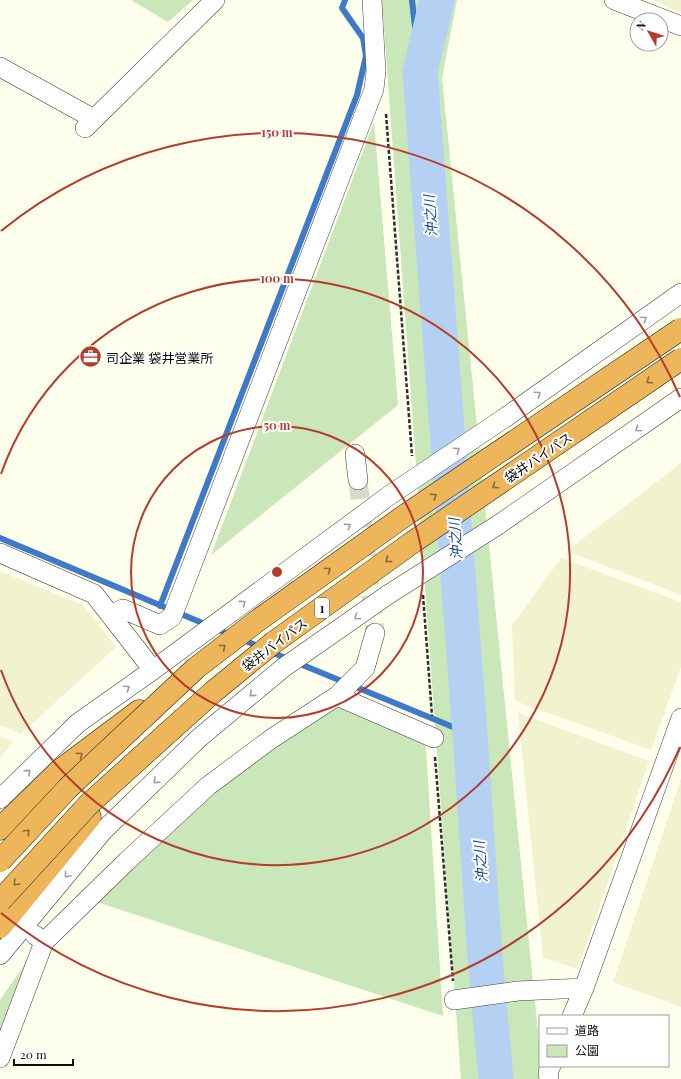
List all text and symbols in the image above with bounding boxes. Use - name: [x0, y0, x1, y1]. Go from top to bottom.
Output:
- north arrow: [629, 12, 669, 52]
- text: N: [633, 18, 649, 33]
- text: 150 m: [261, 124, 293, 140]
- water label: 沖之川: [419, 192, 441, 238]
- text: 100 m: [260, 270, 294, 286]
- one-way arrow: [639, 317, 646, 324]
- office icon: 司企業 袋井営業所: [78, 344, 104, 370]
- place label: 司企業 袋井営業所: [106, 349, 213, 366]
- one-way arrow: [646, 376, 653, 384]
- one-way arrow: [533, 392, 540, 399]
- text: 50 m: [264, 417, 291, 433]
- one-way arrow: [635, 424, 642, 431]
- street label: 袋井バイパス: [501, 428, 575, 486]
- one-way arrow: [453, 447, 460, 455]
- one-way arrow: [492, 481, 499, 489]
- one-way arrow: [430, 493, 437, 501]
- water label: 沖之川: [444, 515, 466, 561]
- one-way arrow: [343, 524, 350, 531]
- one-way arrow: [385, 555, 392, 563]
- centre of rings: [270, 565, 284, 579]
- one-way arrow: [323, 568, 330, 575]
- road number: 1: [315, 598, 329, 618]
- one-way arrow: [239, 601, 246, 608]
- one-way arrow: [354, 612, 361, 620]
- street label: 袋井バイパス: [238, 614, 310, 674]
- one-way arrow: [219, 645, 226, 652]
- one-way arrow: [123, 685, 130, 693]
- one-way arrow: [250, 690, 257, 697]
- one-way arrow: [76, 752, 83, 760]
- one-way arrow: [23, 769, 31, 777]
- one-way arrow: [153, 776, 161, 784]
- one-way arrow: [22, 829, 29, 837]
- water label: 沖之川: [469, 838, 491, 884]
- one-way arrow: [64, 871, 71, 878]
- one-way arrow: [14, 878, 21, 886]
- legend: [539, 1015, 669, 1067]
- text: 道路: [575, 1022, 599, 1038]
- scale bar: [14, 1041, 73, 1067]
- text: 公園: [575, 1042, 599, 1058]
- text: 20 m: [20, 1046, 47, 1062]

